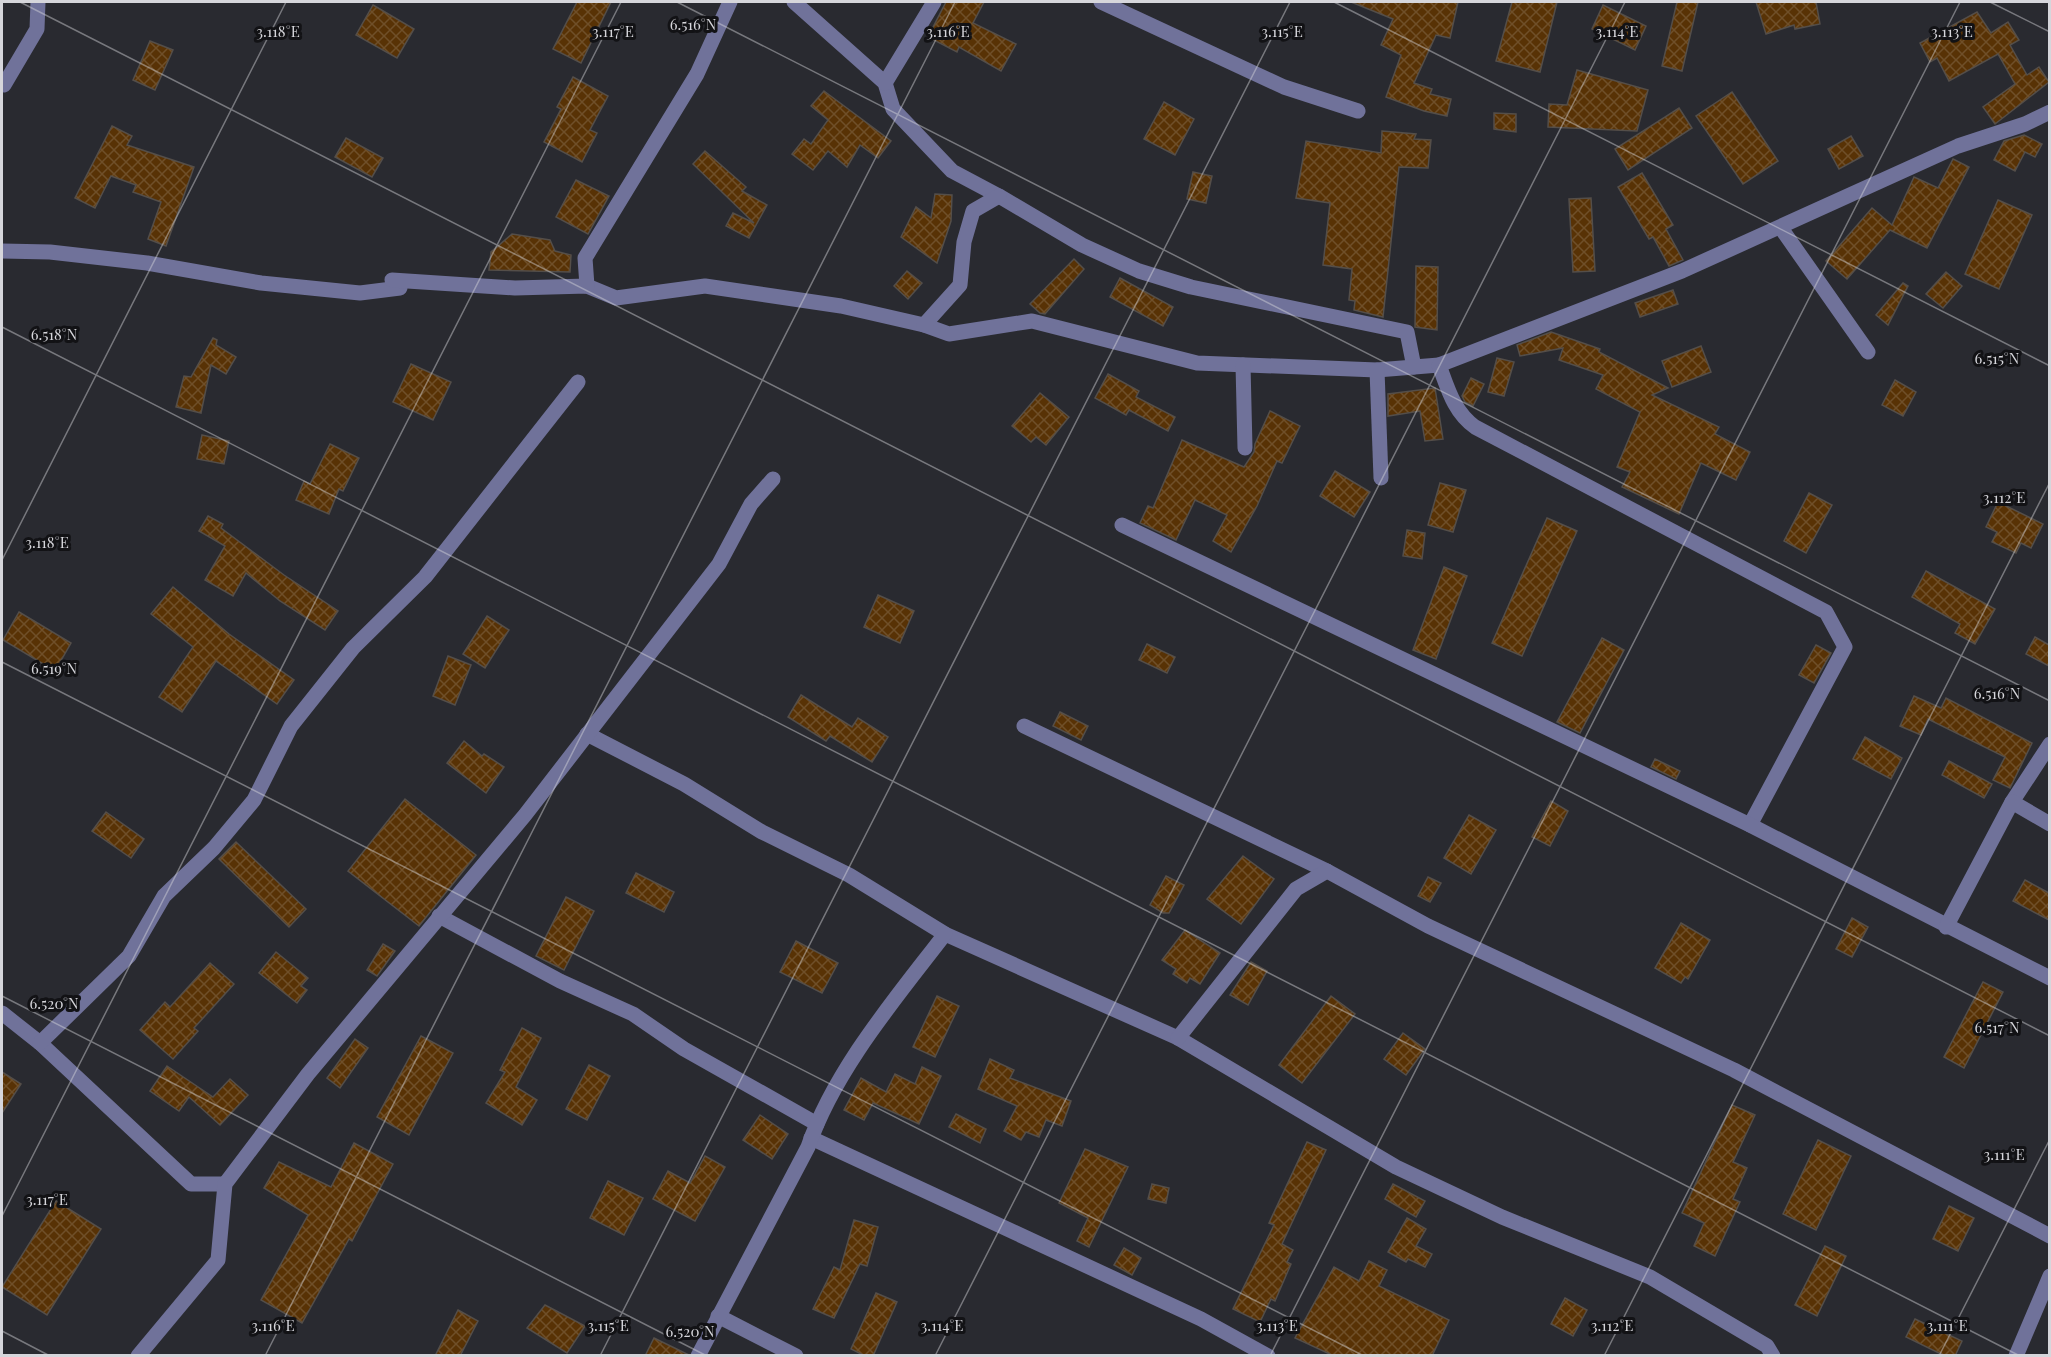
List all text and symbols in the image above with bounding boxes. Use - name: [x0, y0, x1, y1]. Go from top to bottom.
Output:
- text: 6.516°N: [670, 14, 717, 34]
- text: 3.118°E: [256, 21, 300, 41]
- text: 3.117°E: [592, 21, 634, 41]
- text: 3.116°E: [926, 21, 970, 41]
- text: 3.115°E: [1261, 21, 1303, 41]
- text: 3.114°E: [1596, 21, 1638, 41]
- text: 3.113°E: [1931, 21, 1973, 41]
- text: 6.518°N: [31, 324, 78, 344]
- text: 6.515°N: [1975, 348, 2020, 368]
- text: 3.112°E: [1983, 487, 2025, 507]
- text: 3.118°E: [25, 532, 69, 552]
- text: 6.519°N: [31, 658, 77, 678]
- text: 6.516°N: [1974, 683, 2021, 703]
- text: 6.520°N: [29, 993, 79, 1013]
- text: 6.517°N: [1975, 1017, 2020, 1037]
- text: 3.111°E: [1983, 1144, 2025, 1164]
- text: 3.117°E: [26, 1189, 68, 1209]
- text: 3.116°E: [251, 1315, 295, 1335]
- text: 3.115°E: [587, 1315, 629, 1335]
- text: 3.114°E: [921, 1315, 963, 1335]
- text: 3.113°E: [1256, 1315, 1298, 1335]
- text: 3.112°E: [1591, 1315, 1633, 1335]
- text: 3.111°E: [1926, 1315, 1968, 1335]
- text: 6.520°N: [665, 1321, 715, 1341]

